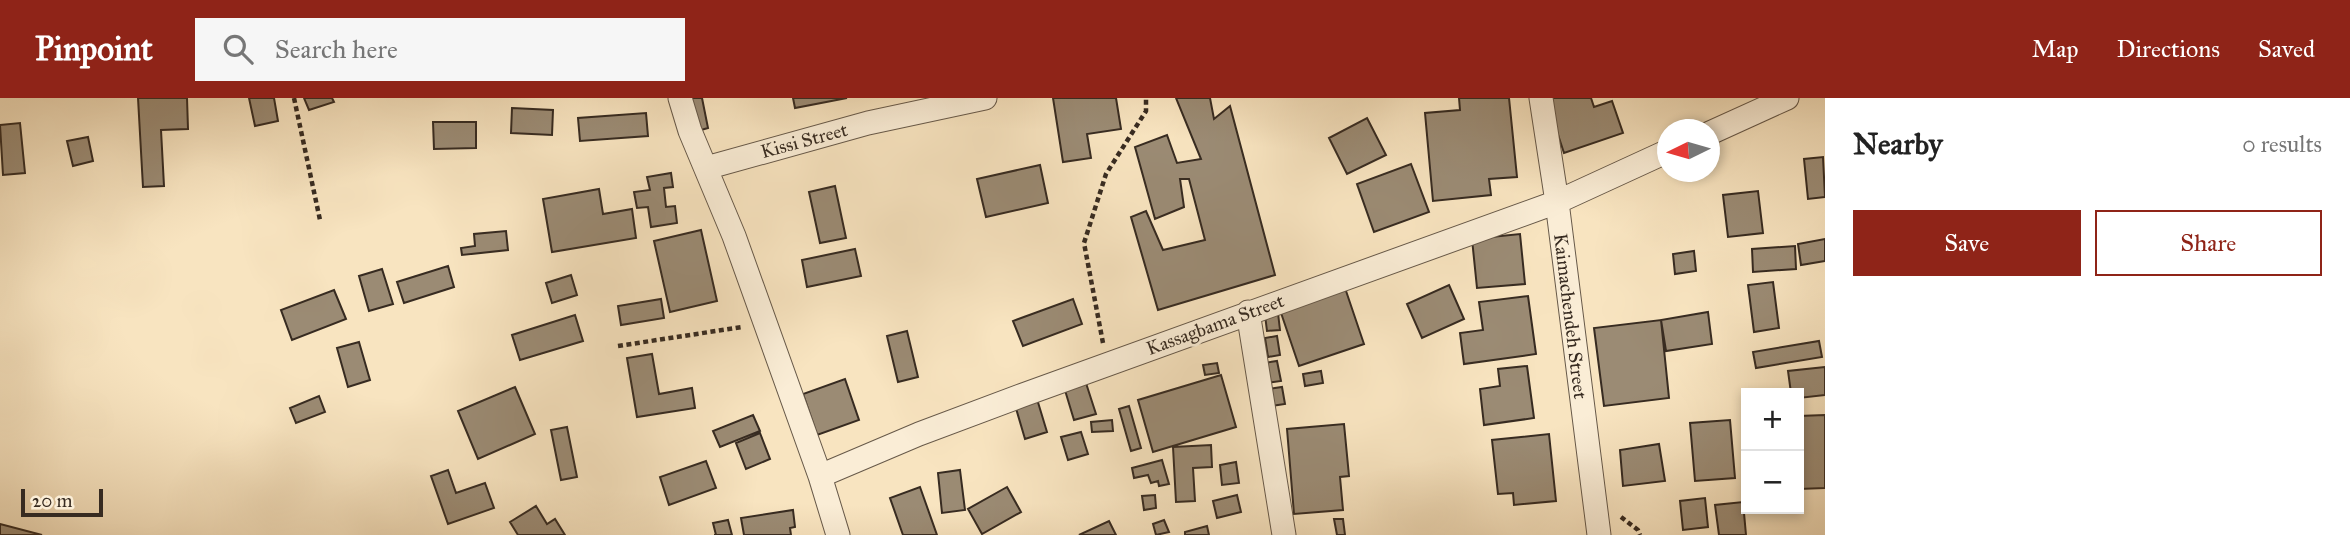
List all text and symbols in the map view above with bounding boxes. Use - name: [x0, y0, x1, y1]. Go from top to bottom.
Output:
- search box: [195, 18, 685, 81]
- text: Pinpoint: [35, 29, 153, 69]
- icon: search: [219, 30, 257, 68]
- text: Search here: [275, 33, 398, 65]
- text: Map: [2032, 34, 2079, 64]
- text: Directions: [2117, 34, 2220, 64]
- text: Saved: [2258, 34, 2315, 64]
- street label: Kissi Street: [758, 118, 850, 163]
- north arrow: [1657, 119, 1720, 182]
- text: Nearby: [1853, 126, 1943, 162]
- text: 0 results: [2242, 130, 2322, 158]
- button: Save: [1853, 210, 2081, 276]
- button: Share: [2095, 210, 2322, 276]
- street label: Kaimachendeh Street: [1549, 232, 1592, 400]
- street label: Kassagbama Street: [1143, 289, 1288, 361]
- map controls: [1741, 388, 1804, 514]
- button: +: [1741, 388, 1804, 451]
- button: −: [1741, 451, 1804, 514]
- scale bar: [21, 486, 103, 518]
- text: 20 m: [32, 489, 73, 512]

